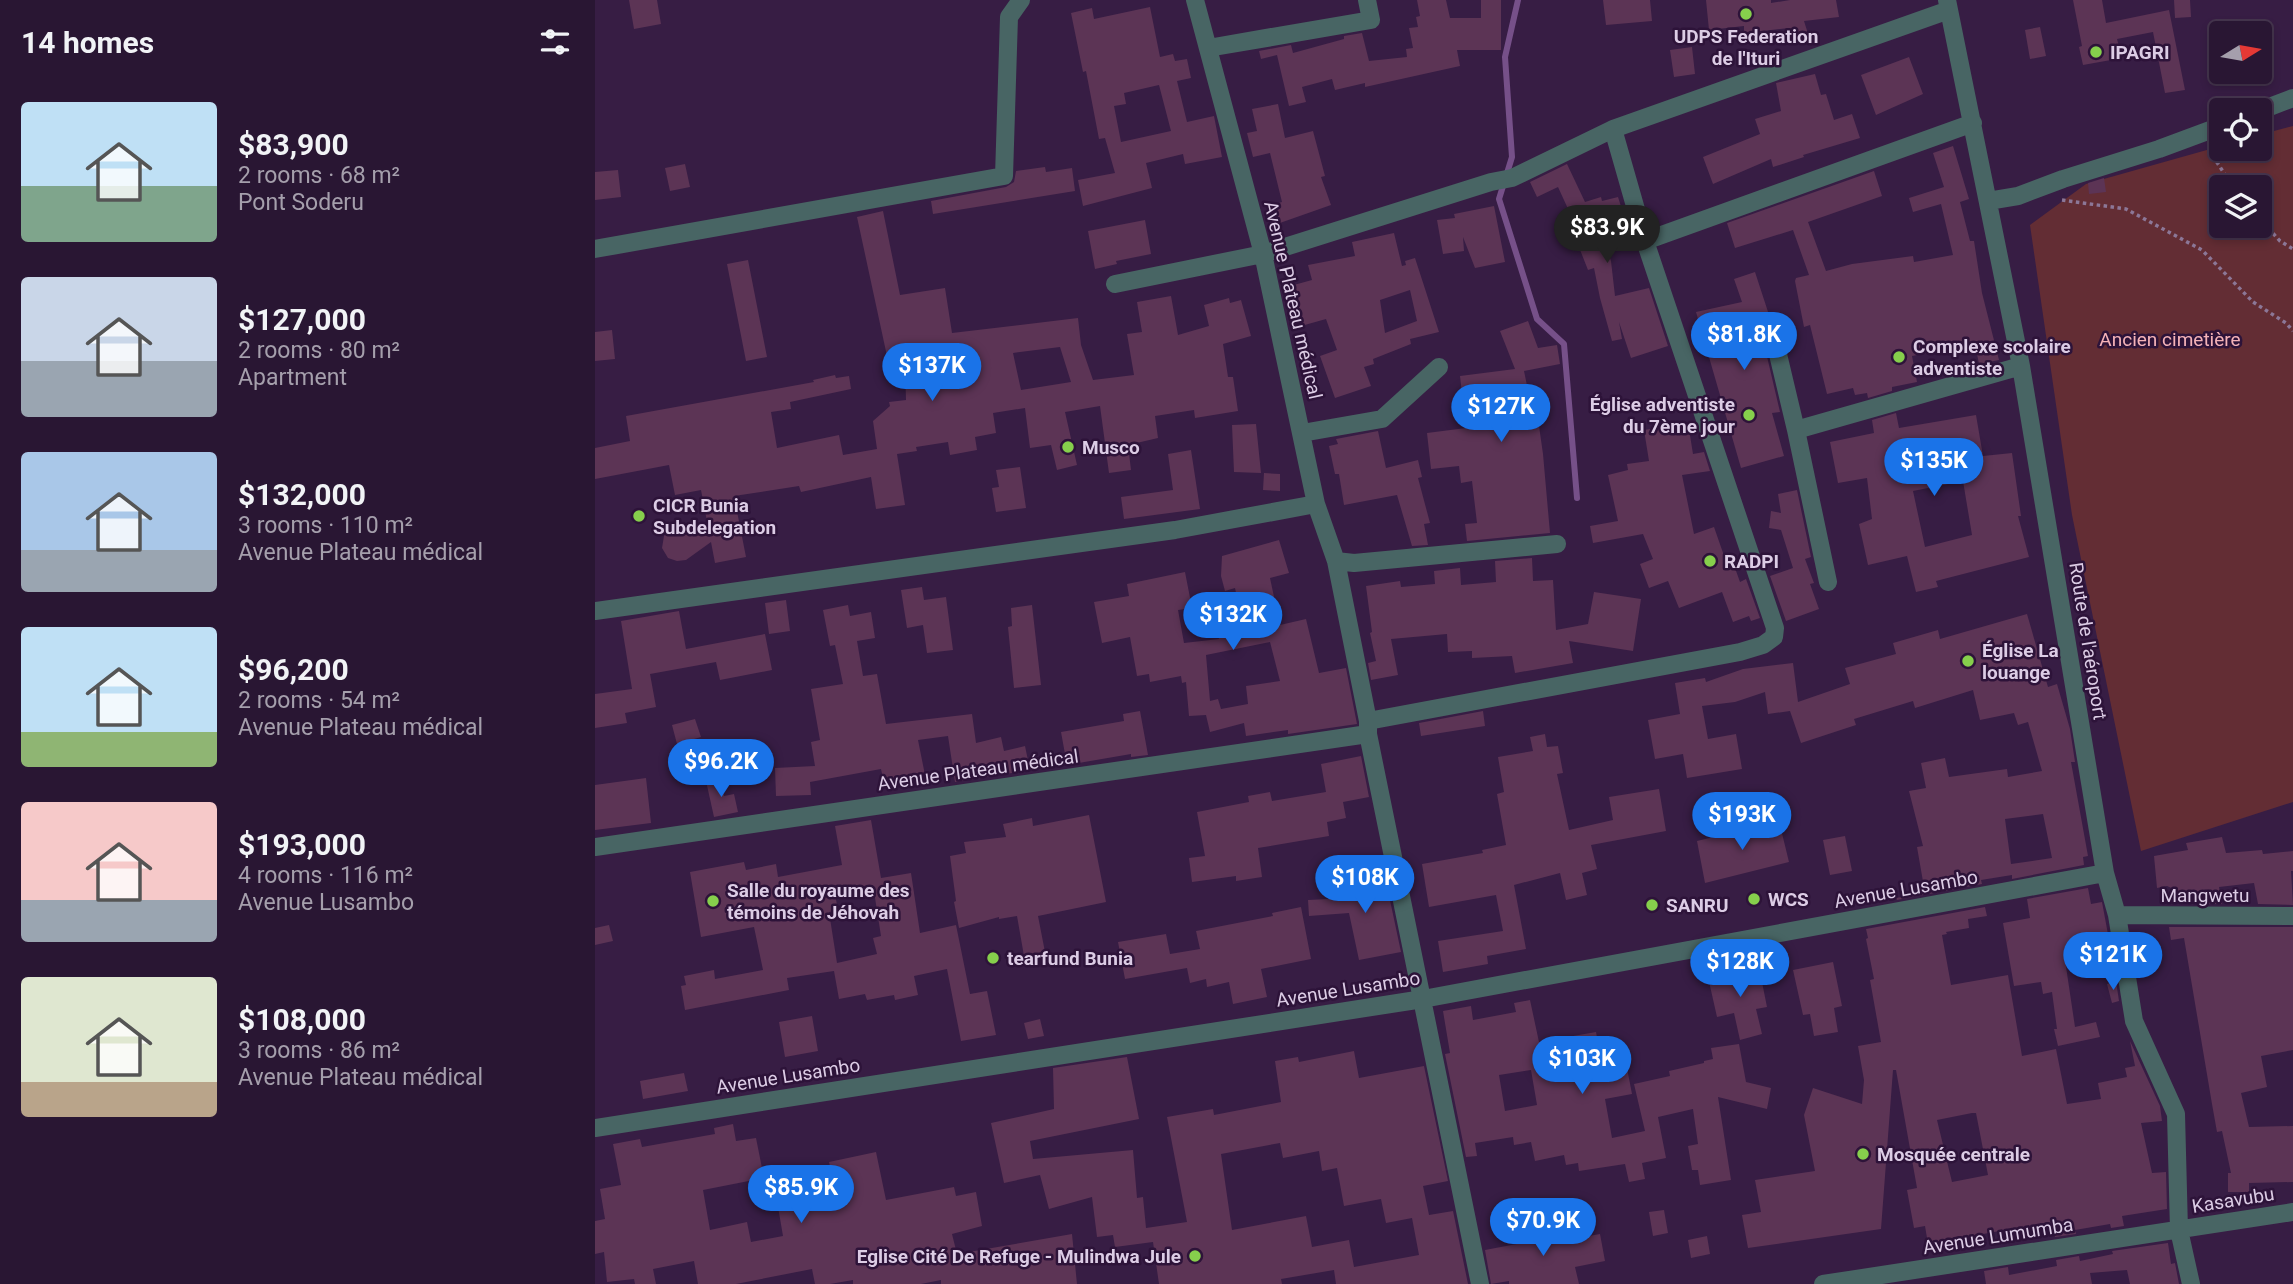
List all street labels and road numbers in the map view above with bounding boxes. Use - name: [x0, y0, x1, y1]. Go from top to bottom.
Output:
- street label: Avenue Plateau médical: [1259, 199, 1327, 401]
- street label: Route de l'aéroport: [2064, 561, 2112, 721]
- street label: Avenue Plateau médical: [876, 745, 1080, 795]
- street label: Avenue Lusambo: [1832, 865, 1980, 913]
- street label: Mangwetu: [2160, 884, 2250, 907]
- street label: Avenue Lusambo: [1274, 966, 1422, 1012]
- street label: Avenue Lusambo: [714, 1053, 862, 1099]
- street label: Kasavubu: [2190, 1182, 2276, 1218]
- street label: Avenue Lumumba: [1921, 1213, 2075, 1259]

